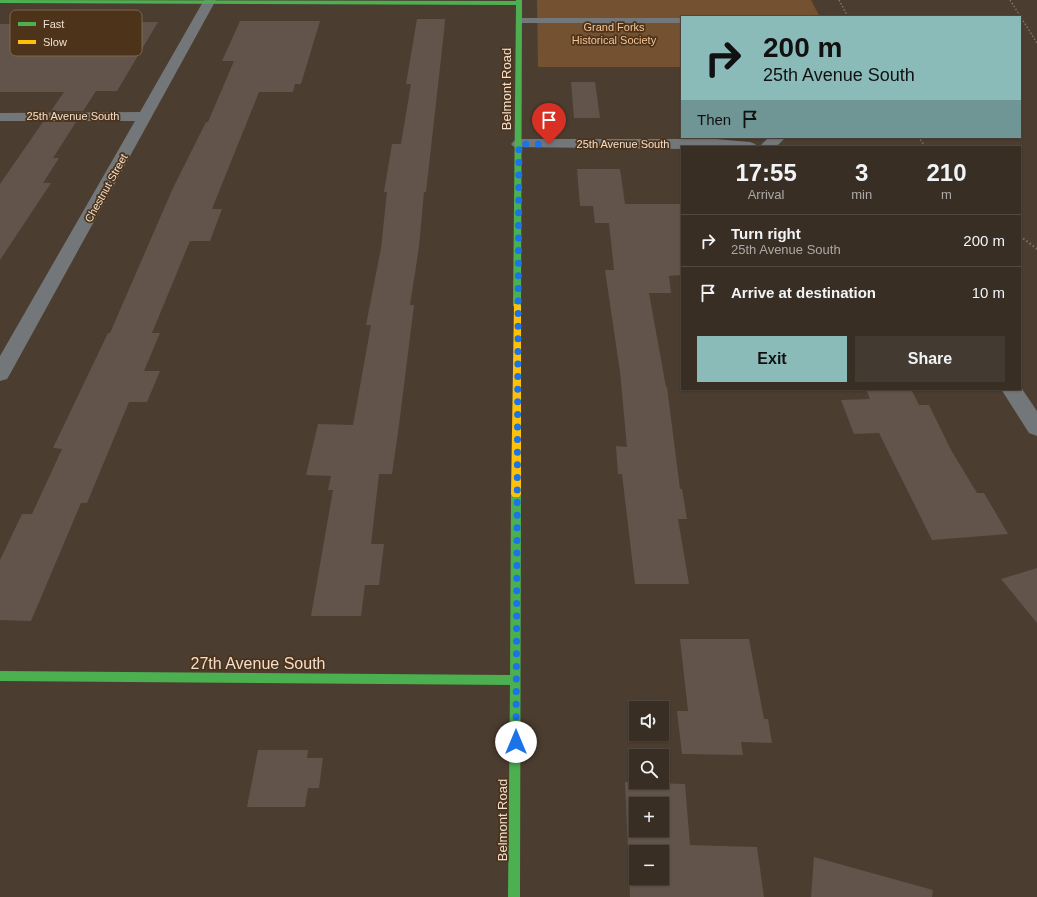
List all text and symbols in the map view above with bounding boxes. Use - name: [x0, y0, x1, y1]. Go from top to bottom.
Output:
- legend: [10, 10, 142, 56]
- text: Fast: [43, 18, 64, 30]
- park label: Grand Forks Historical Society: [572, 21, 657, 46]
- icon: right: [697, 32, 749, 84]
- text: 200 m: [763, 32, 842, 63]
- text: Slow: [43, 36, 67, 48]
- street label: Belmont Road: [499, 48, 514, 130]
- text: 25th Avenue South: [763, 65, 915, 85]
- pin: [532, 103, 566, 144]
- icon: arrive: [739, 108, 761, 130]
- icon: arrive: [538, 109, 560, 131]
- street label: 25th Avenue South: [27, 110, 119, 122]
- text: Then: [697, 111, 731, 128]
- street label: 25th Avenue South: [577, 138, 669, 150]
- street label: Chestnut Street: [82, 152, 130, 224]
- text: 17:55: [735, 159, 797, 186]
- text: 3: [855, 159, 868, 186]
- text: 210: [927, 159, 967, 186]
- text: Arrival: [748, 187, 785, 202]
- text: min: [851, 187, 872, 202]
- text: m: [941, 187, 952, 202]
- text: Turn right: [731, 225, 801, 242]
- icon: right: [697, 230, 719, 252]
- text: 200 m: [963, 232, 1005, 249]
- text: 25th Avenue South: [731, 242, 841, 257]
- icon: arrive: [697, 282, 719, 304]
- text: Arrive at destination: [731, 284, 876, 301]
- text: 10 m: [972, 284, 1005, 301]
- button: Exit: [697, 336, 847, 382]
- button: Share: [855, 336, 1005, 382]
- street label: 27th Avenue South: [191, 655, 325, 672]
- map controls: [629, 701, 669, 885]
- button: sound: [629, 701, 669, 741]
- position arrow: [495, 721, 537, 763]
- button: search: [629, 749, 669, 789]
- street label: Belmont Road: [495, 779, 510, 861]
- button: +: [629, 797, 669, 837]
- button: −: [629, 845, 669, 885]

